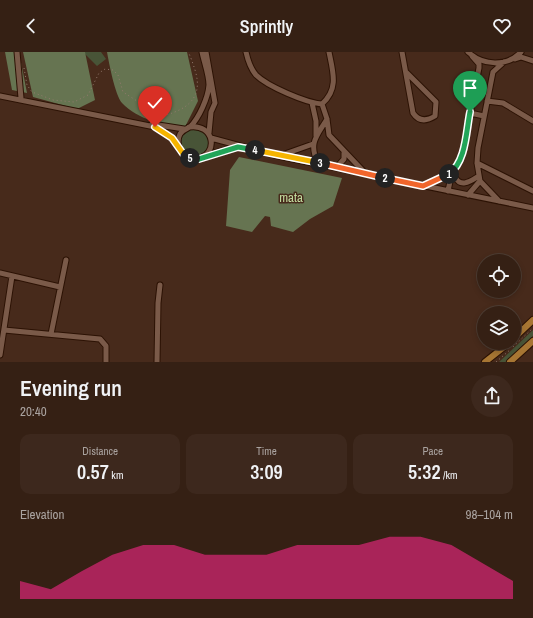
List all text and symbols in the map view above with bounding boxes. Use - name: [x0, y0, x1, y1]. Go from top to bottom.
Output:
- text: Sprintly: [240, 14, 293, 39]
- icon: back: [20, 15, 42, 37]
- icon: heart: [491, 15, 513, 37]
- pin: [453, 71, 487, 112]
- icon: arrive: [459, 77, 481, 99]
- pin: [138, 86, 172, 127]
- icon: check: [144, 92, 166, 114]
- pin: 4: [245, 140, 265, 160]
- text: 4: [252, 143, 258, 157]
- pin: 5: [180, 148, 200, 168]
- text: 5: [187, 151, 193, 165]
- pin: 3: [310, 153, 330, 173]
- text: 3: [317, 156, 323, 170]
- pin: 1: [439, 164, 459, 184]
- text: 1: [446, 167, 452, 181]
- pin: 2: [375, 168, 395, 188]
- text: 2: [382, 171, 388, 185]
- park label: mata: [279, 189, 303, 206]
- map controls: [477, 254, 521, 350]
- button: locate: [477, 254, 521, 298]
- button: layers: [477, 306, 521, 350]
- text: Evening run: [20, 373, 122, 403]
- button: share: [471, 375, 513, 417]
- text: 20:40: [20, 403, 47, 420]
- text: Distance: [82, 444, 118, 458]
- text: Time: [256, 444, 277, 458]
- text: Pace: [423, 444, 443, 458]
- text: 0.57: [77, 458, 109, 485]
- text: 3:09: [250, 458, 283, 485]
- text: 5:32: [408, 458, 441, 485]
- text: km: [109, 468, 123, 482]
- text: /km: [441, 468, 458, 482]
- text: Elevation: [20, 506, 64, 523]
- text: 98–104 m: [466, 506, 513, 523]

